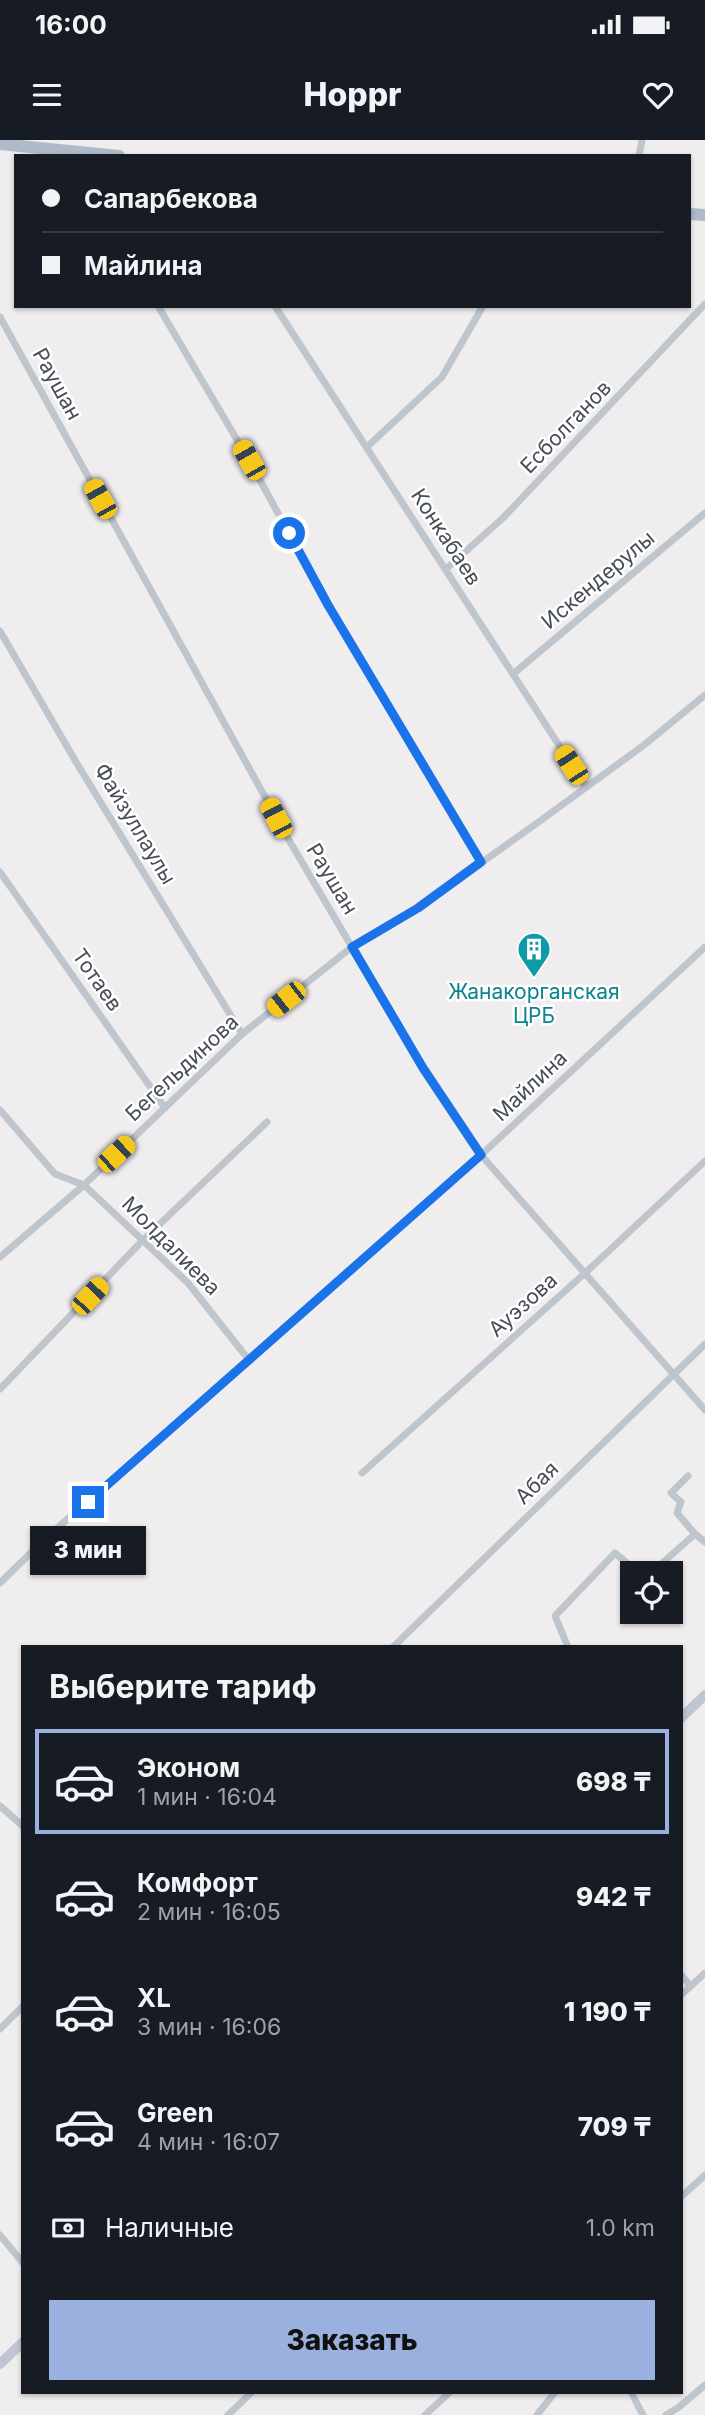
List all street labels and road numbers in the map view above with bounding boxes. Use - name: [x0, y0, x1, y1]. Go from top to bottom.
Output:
- street label: Раушан: [28, 344, 87, 424]
- street label: Есболганов: [515, 375, 616, 478]
- street label: Конкабаев: [406, 484, 487, 590]
- street label: Искендерулы: [536, 525, 659, 634]
- street label: Файзуллаулы: [90, 759, 181, 889]
- street label: Раушан: [302, 839, 363, 919]
- street label: Тотаев: [67, 944, 128, 1016]
- street label: Бегельдинова: [120, 1009, 243, 1126]
- street label: Майлина: [488, 1045, 572, 1126]
- street label: Молдалиева: [117, 1191, 226, 1300]
- street label: Ауэзова: [483, 1267, 562, 1342]
- street label: Абая: [510, 1456, 563, 1509]

